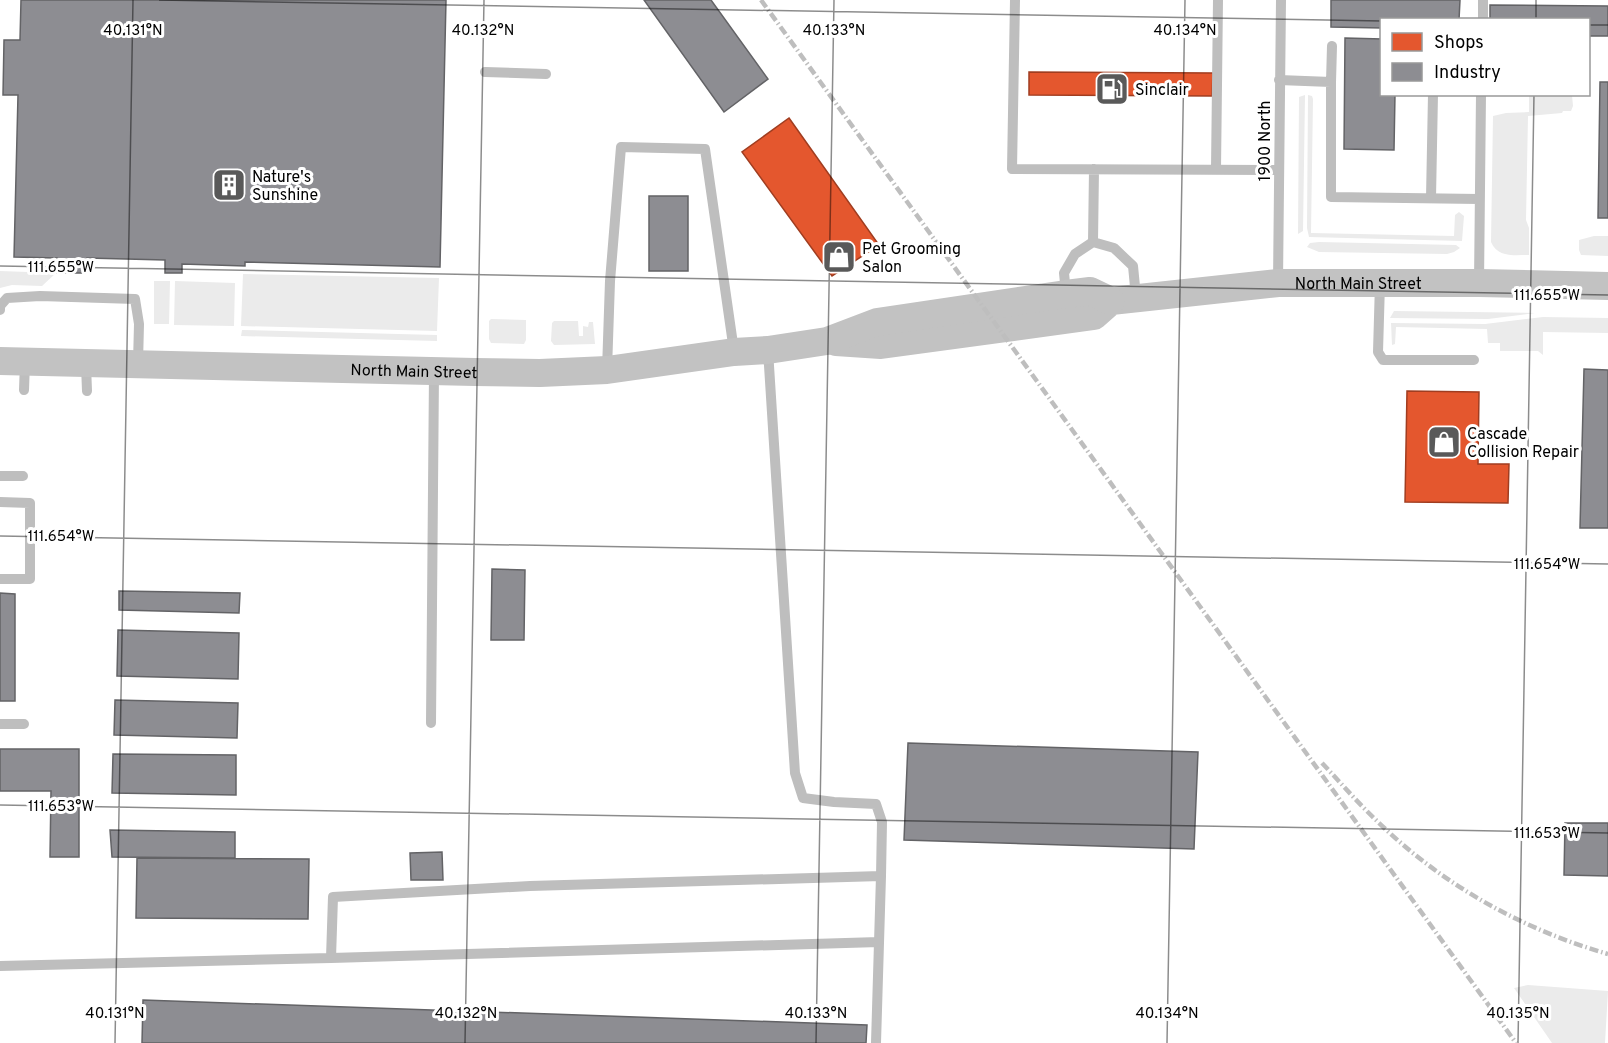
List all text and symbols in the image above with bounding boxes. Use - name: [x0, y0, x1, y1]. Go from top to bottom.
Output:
- legend: [1380, 18, 1590, 96]
- text: 40.131°N: [103, 22, 163, 41]
- text: 40.132°N: [452, 22, 514, 41]
- text: 40.133°N: [803, 22, 865, 41]
- text: 40.134°N: [1153, 22, 1217, 41]
- text: Shops: [1434, 32, 1484, 55]
- text: Industry: [1434, 62, 1501, 85]
- fuel station icon: Sinclair: [1094, 71, 1130, 107]
- place label: Sinclair: [1135, 81, 1189, 101]
- street label: 1900 North: [1256, 101, 1276, 181]
- building icon: Nature's Sunshine: [211, 167, 247, 203]
- place label: Nature's Sunshine: [252, 168, 318, 206]
- shop icon: Pet Grooming Salon: [821, 239, 857, 275]
- place label: Pet Grooming Salon: [862, 240, 961, 278]
- text: 111.655°W: [28, 259, 94, 278]
- street label: North Main Street: [1295, 275, 1422, 295]
- text: 111.655°W: [1514, 287, 1580, 306]
- street label: North Main Street: [350, 361, 478, 384]
- shop icon: Cascade Collision Repair: [1426, 424, 1462, 460]
- place label: Cascade Collision Repair: [1467, 425, 1579, 463]
- text: 111.654°W: [28, 528, 94, 547]
- text: 111.654°W: [1514, 556, 1580, 575]
- text: 111.653°W: [28, 798, 94, 817]
- text: 111.653°W: [1514, 825, 1580, 844]
- text: 40.131°N: [85, 1005, 145, 1024]
- text: 40.132°N: [435, 1005, 497, 1024]
- text: 40.133°N: [785, 1005, 847, 1024]
- text: 40.134°N: [1135, 1005, 1199, 1024]
- text: 40.135°N: [1486, 1005, 1550, 1024]

